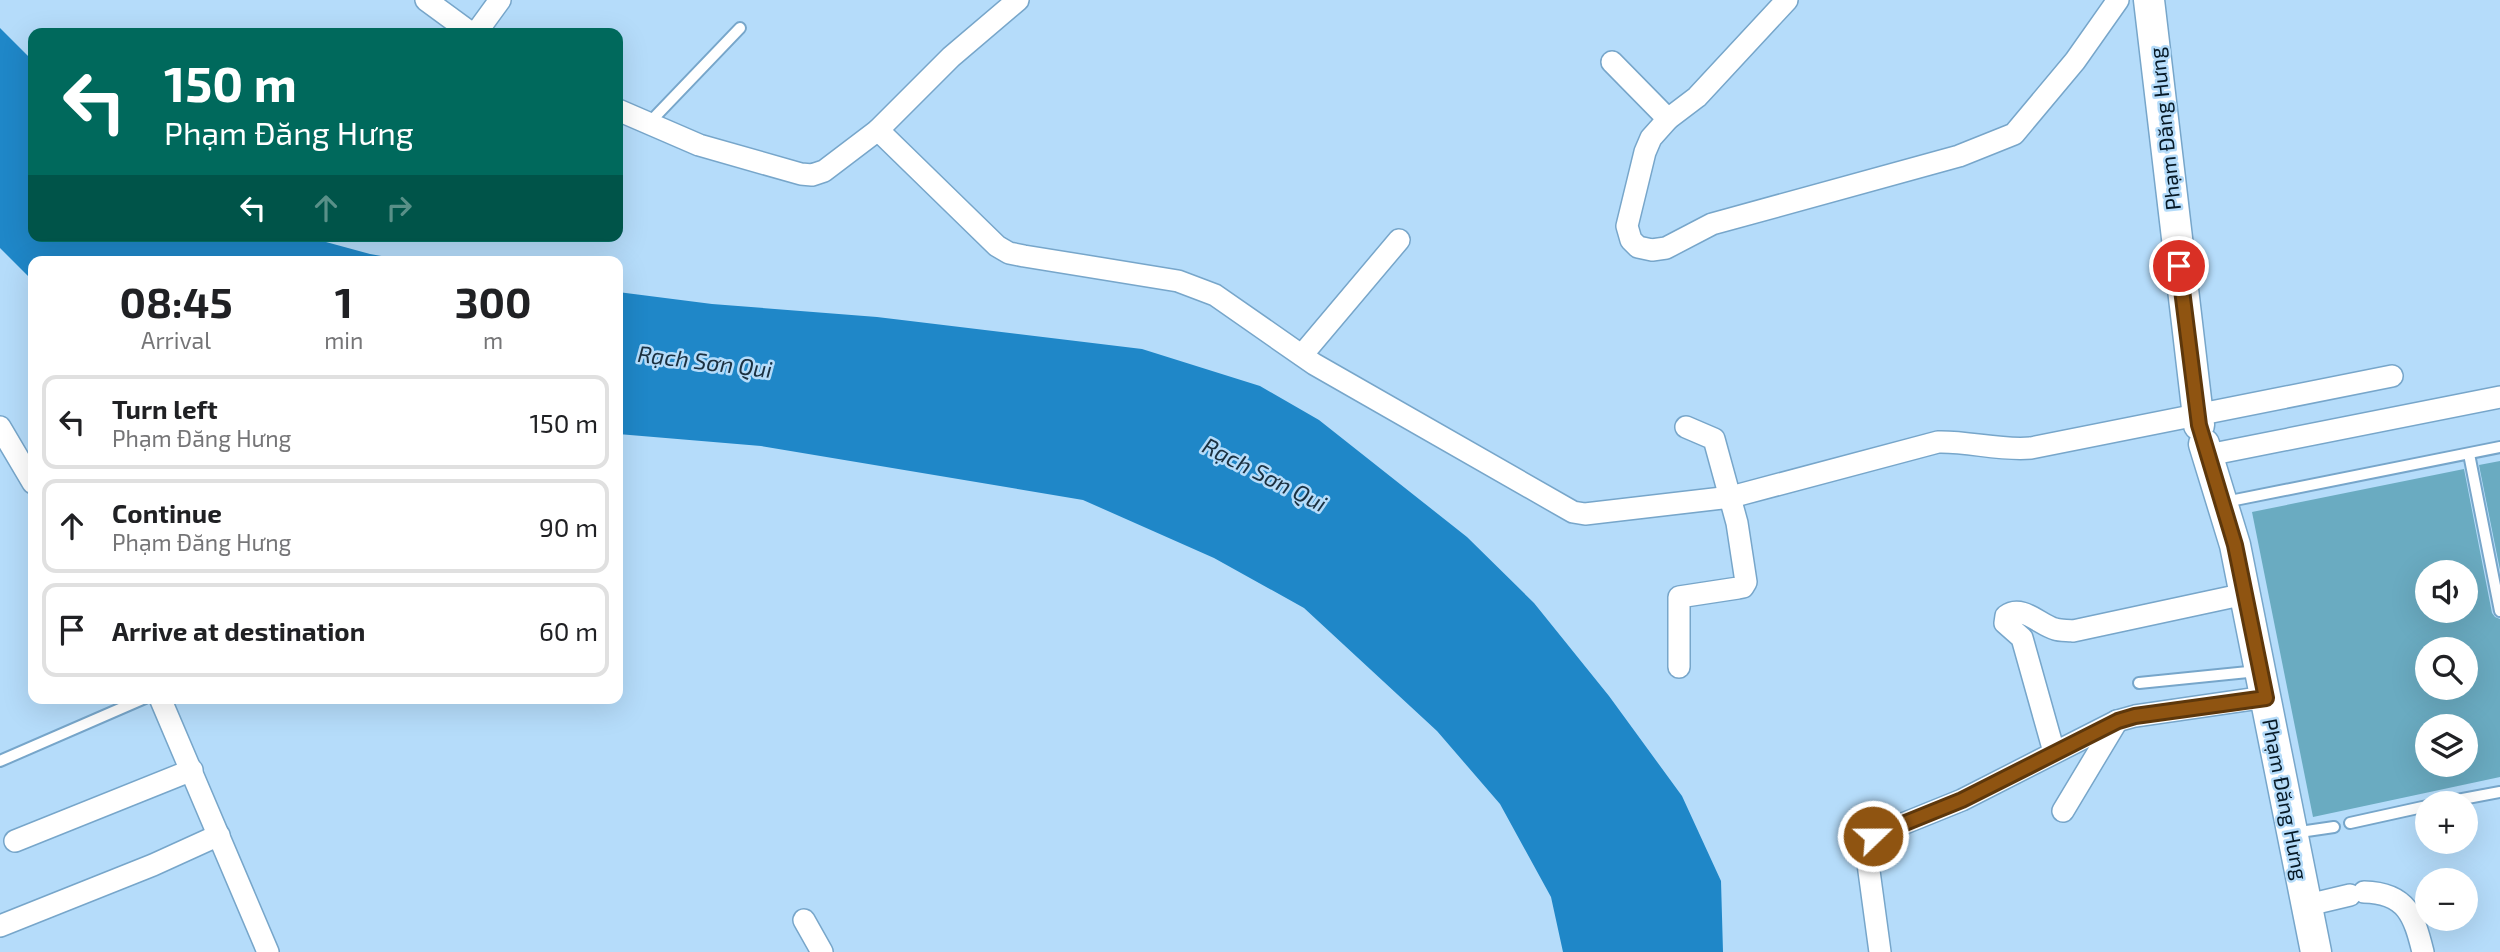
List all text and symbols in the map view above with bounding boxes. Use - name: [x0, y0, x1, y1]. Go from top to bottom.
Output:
- street label: Phạm Đăng Hưng: [2143, 46, 2185, 212]
- text: 150 m: [164, 53, 297, 112]
- icon: left: [49, 56, 140, 147]
- text: Phạm Đăng Hưng: [164, 113, 414, 151]
- icon: left: [234, 189, 272, 227]
- icon: ahead: [307, 189, 345, 227]
- icon: right: [380, 189, 418, 227]
- pin: [2149, 236, 2209, 296]
- icon: arrive: [2160, 247, 2198, 285]
- text: 08:45: [119, 276, 233, 326]
- text: 1: [335, 276, 353, 326]
- text: 300: [455, 276, 532, 326]
- text: Arrival: [141, 326, 211, 354]
- text: min: [324, 326, 363, 354]
- text: m: [483, 326, 503, 354]
- water label: Rạch Sơn Qui: [636, 339, 774, 383]
- text: Turn left: [112, 393, 218, 424]
- icon: left: [53, 403, 91, 441]
- text: 150 m: [529, 407, 598, 438]
- text: Phạm Đăng Hưng: [112, 424, 291, 452]
- water label: Rạch Sơn Qui: [1198, 431, 1332, 517]
- text: Continue: [112, 497, 222, 528]
- icon: ahead: [53, 507, 91, 545]
- text: 90 m: [539, 511, 598, 542]
- text: Phạm Đăng Hưng: [112, 528, 291, 556]
- map controls: [2415, 560, 2478, 931]
- button: sound: [2415, 560, 2478, 623]
- icon: arrive: [53, 611, 91, 649]
- text: Arrive at destination: [112, 615, 365, 646]
- text: 60 m: [539, 615, 598, 646]
- button: search: [2415, 637, 2478, 700]
- button: layers: [2415, 714, 2478, 777]
- street label: Phạm Đăng Hưng: [2258, 716, 2314, 882]
- button: +: [2415, 791, 2478, 854]
- position arrow: [1836, 799, 1910, 873]
- button: −: [2415, 868, 2478, 931]

